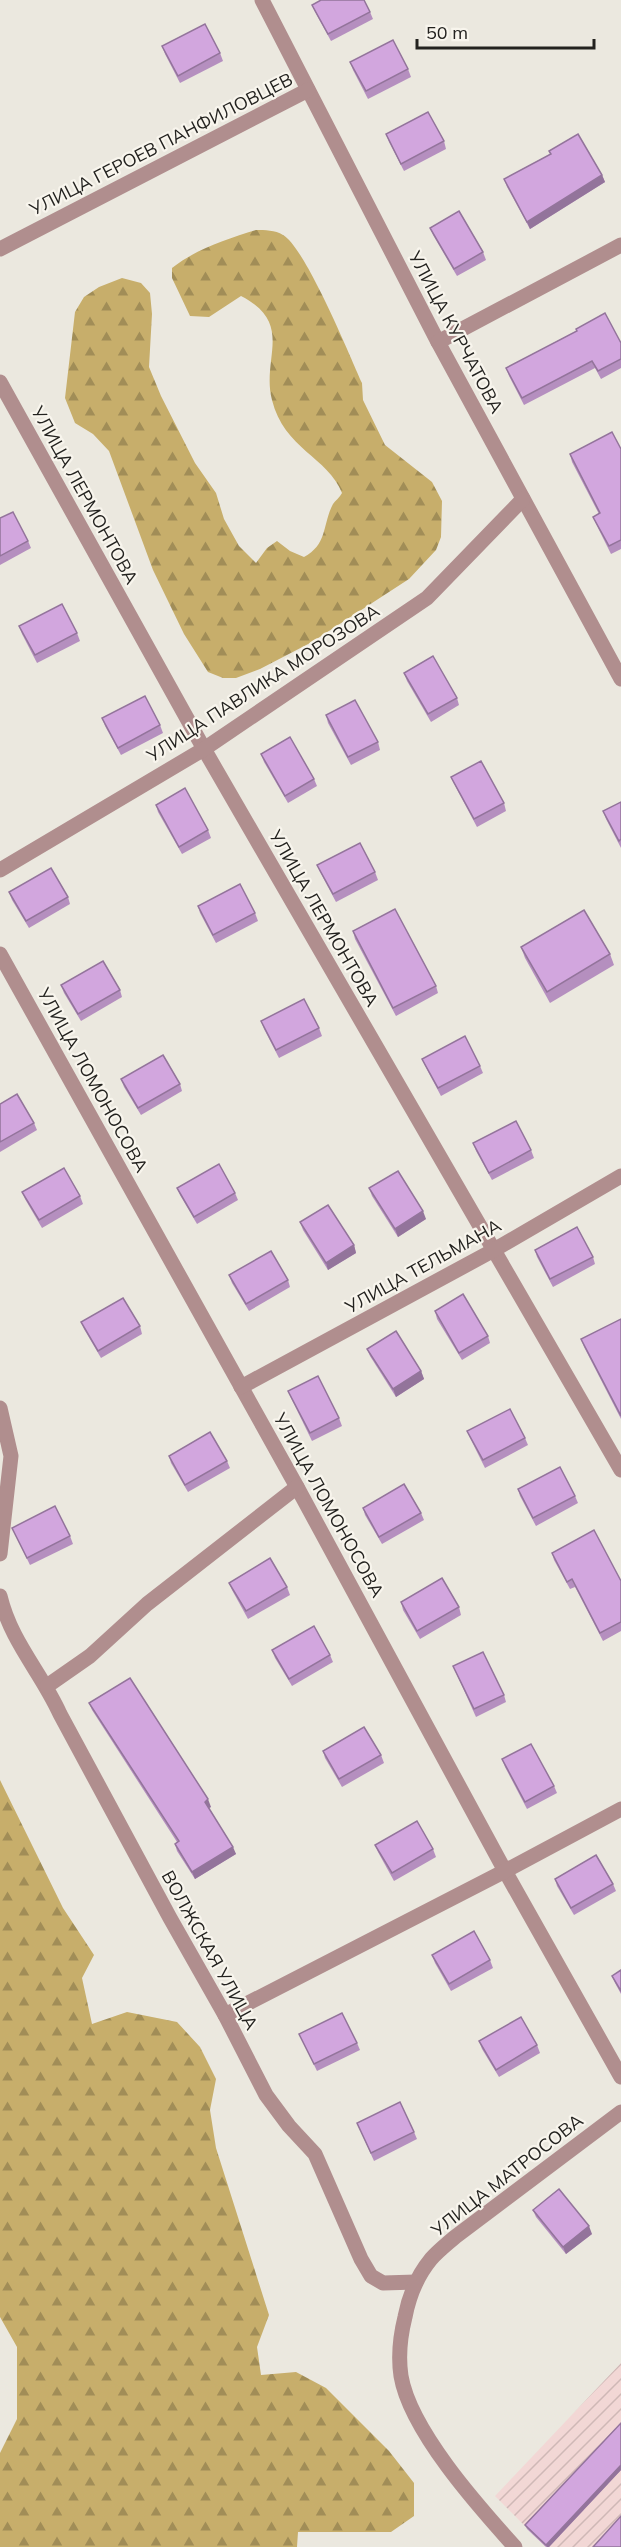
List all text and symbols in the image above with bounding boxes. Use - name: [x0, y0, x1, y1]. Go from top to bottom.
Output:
- scale bar: [417, 12, 594, 50]
- text: 50 m: [426, 21, 468, 44]
- street label: УЛИЦА ГЕРОЕВ ПАНФИЛОВЦЕВ: [25, 67, 296, 221]
- street label: УЛИЦА КУРЧАТОВА: [403, 246, 509, 417]
- street label: УЛИЦА ЛЕРМОНТОВА: [26, 401, 144, 588]
- street label: УЛИЦА ПАВЛИКА МОРОЗОВА: [141, 599, 384, 767]
- street label: УЛИЦА ЛЕРМОНТОВА: [264, 825, 384, 1010]
- street label: УЛИЦА ЛОМОНОСОВА: [32, 983, 153, 1176]
- street label: УЛИЦА ТЕЛЬМАНА: [340, 1214, 505, 1319]
- street label: УЛИЦА ЛОМОНОСОВА: [268, 1408, 389, 1601]
- street label: ВОЛЖСКАЯ УЛИЦА: [157, 1866, 263, 2034]
- street label: УЛИЦА МАТРОСОВА: [426, 2109, 587, 2242]

